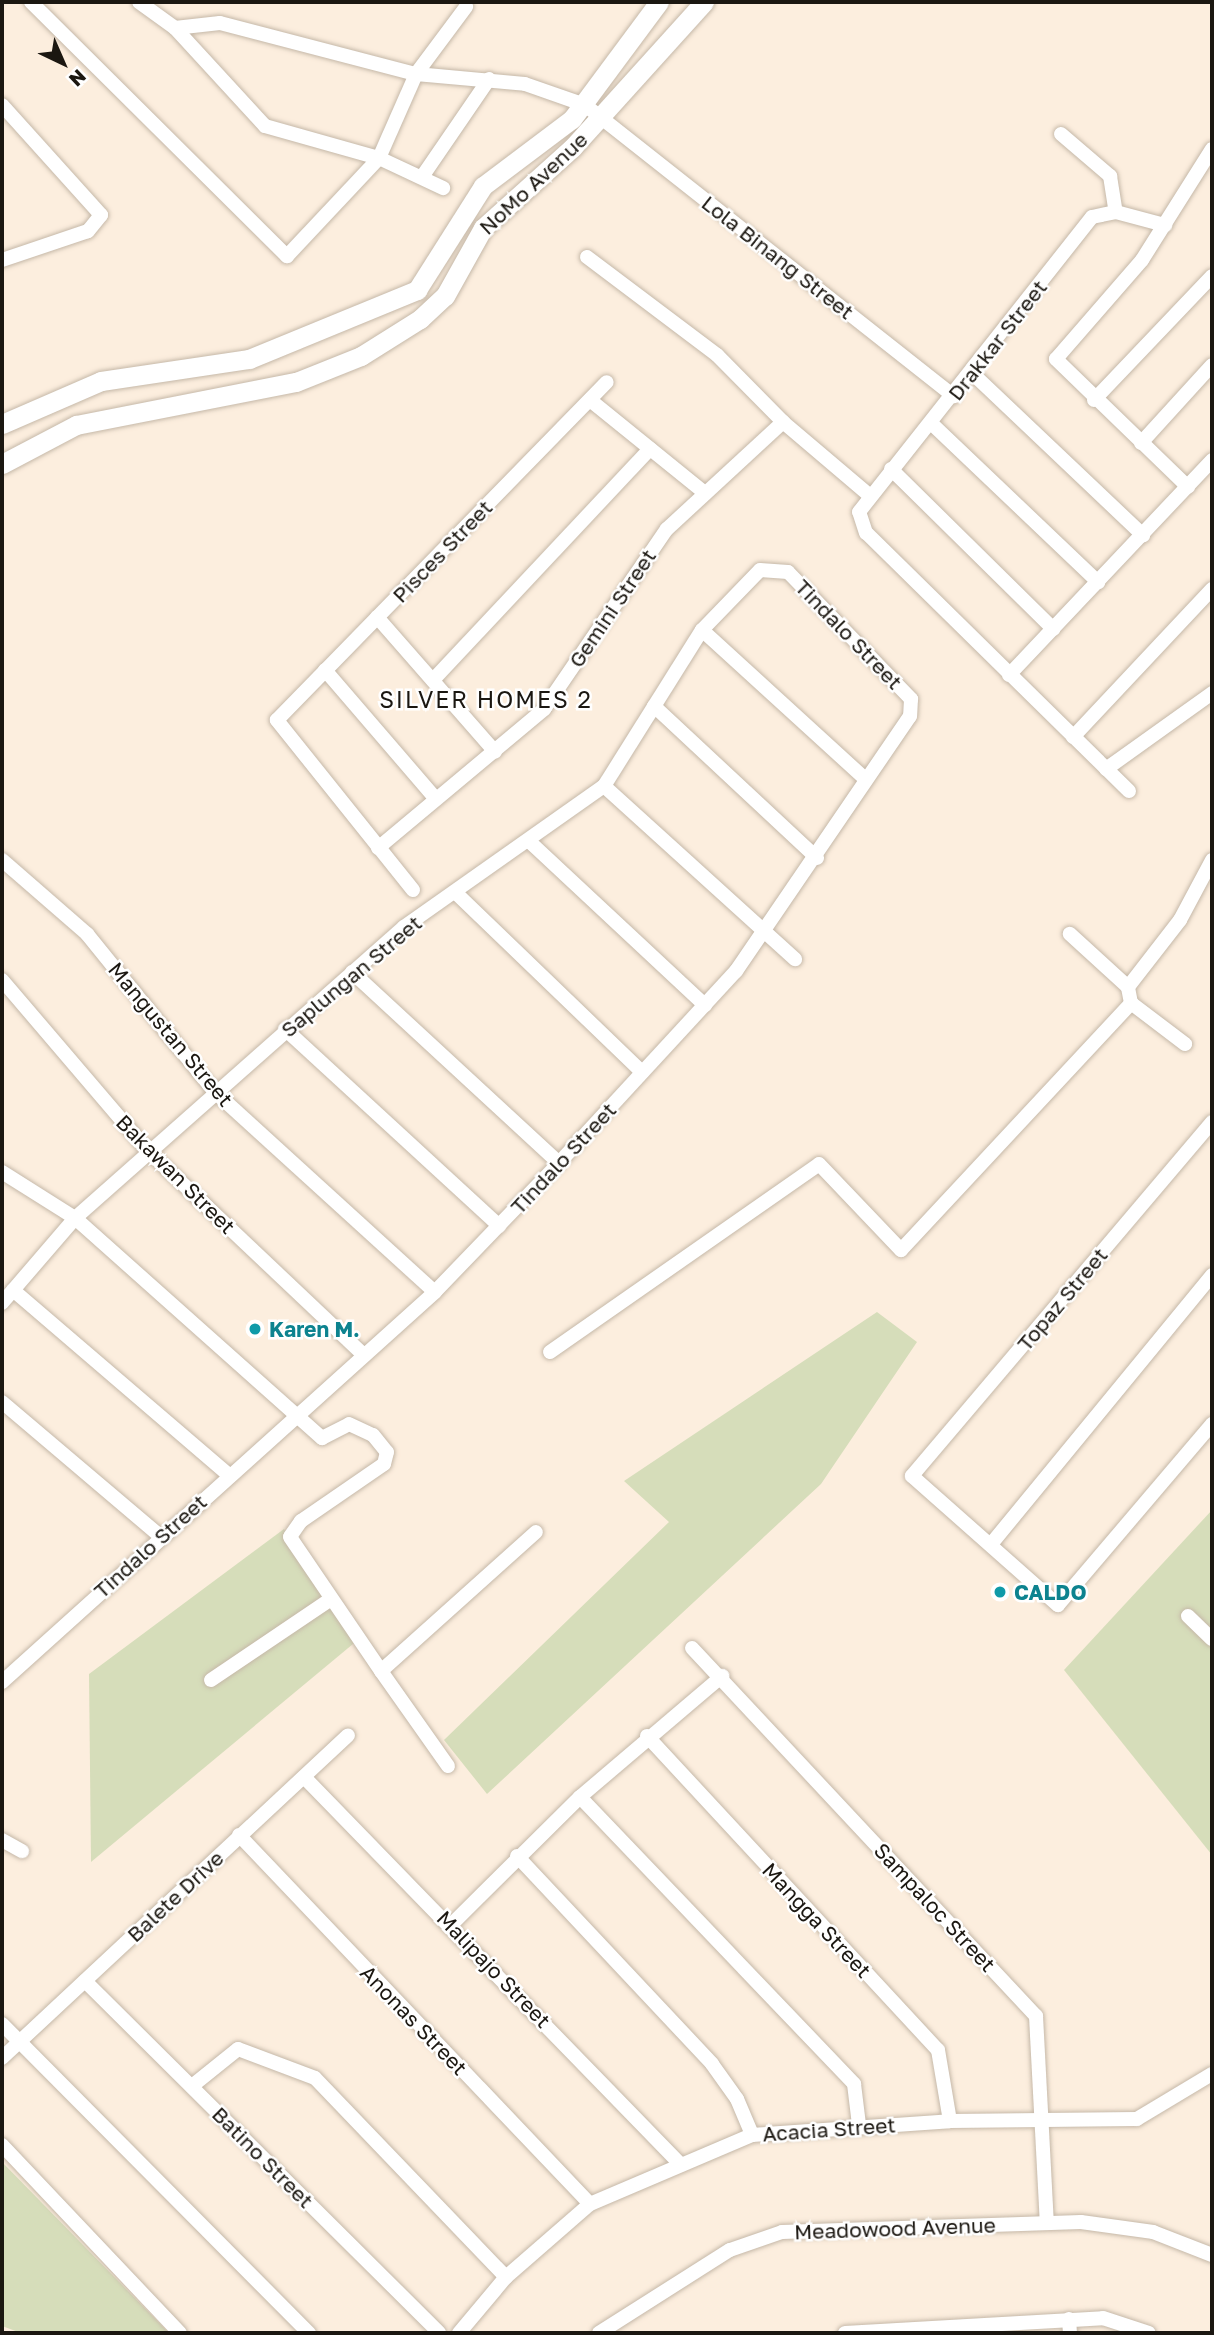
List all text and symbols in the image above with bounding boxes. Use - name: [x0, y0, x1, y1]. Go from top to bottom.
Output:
- north arrow: [28, 28, 98, 98]
- text: N: [65, 65, 91, 92]
- street label: NoMo Avenue: [474, 127, 592, 239]
- street label: Lola Binang Street: [697, 190, 859, 324]
- street label: Drakkar Street: [942, 275, 1052, 405]
- street label: Pisces Street: [387, 495, 497, 607]
- street label: Gemini Street: [563, 544, 661, 672]
- street label: Tindalo Street: [790, 574, 908, 694]
- district label: SILVER HOMES 2: [381, 685, 591, 713]
- street label: Saplungan Street: [276, 910, 426, 1042]
- street label: Mangustan Street: [103, 957, 239, 1111]
- street label: Tindalo Street: [505, 1097, 621, 1219]
- street label: Bakawan Street: [111, 1109, 241, 1239]
- street label: Topaz Street: [1012, 1242, 1112, 1356]
- place label: Karen M.: [269, 1316, 360, 1342]
- marker: Karen M.: [247, 1321, 263, 1337]
- street label: Tindalo Street: [88, 1489, 212, 1603]
- place label: CALDO: [1014, 1579, 1087, 1605]
- marker: CALDO: [992, 1584, 1008, 1600]
- street label: Sampaloc Street: [869, 1837, 1001, 1977]
- street label: Balete Drive: [122, 1845, 228, 1947]
- street label: Mangga Street: [757, 1857, 877, 1983]
- street label: Malipajo Street: [432, 1905, 556, 2033]
- street label: Anonas Street: [355, 1960, 473, 2080]
- street label: Batino Street: [207, 2101, 319, 2213]
- street label: Acacia Street: [762, 2112, 896, 2146]
- street label: Meadowood Avenue: [794, 2212, 996, 2244]

